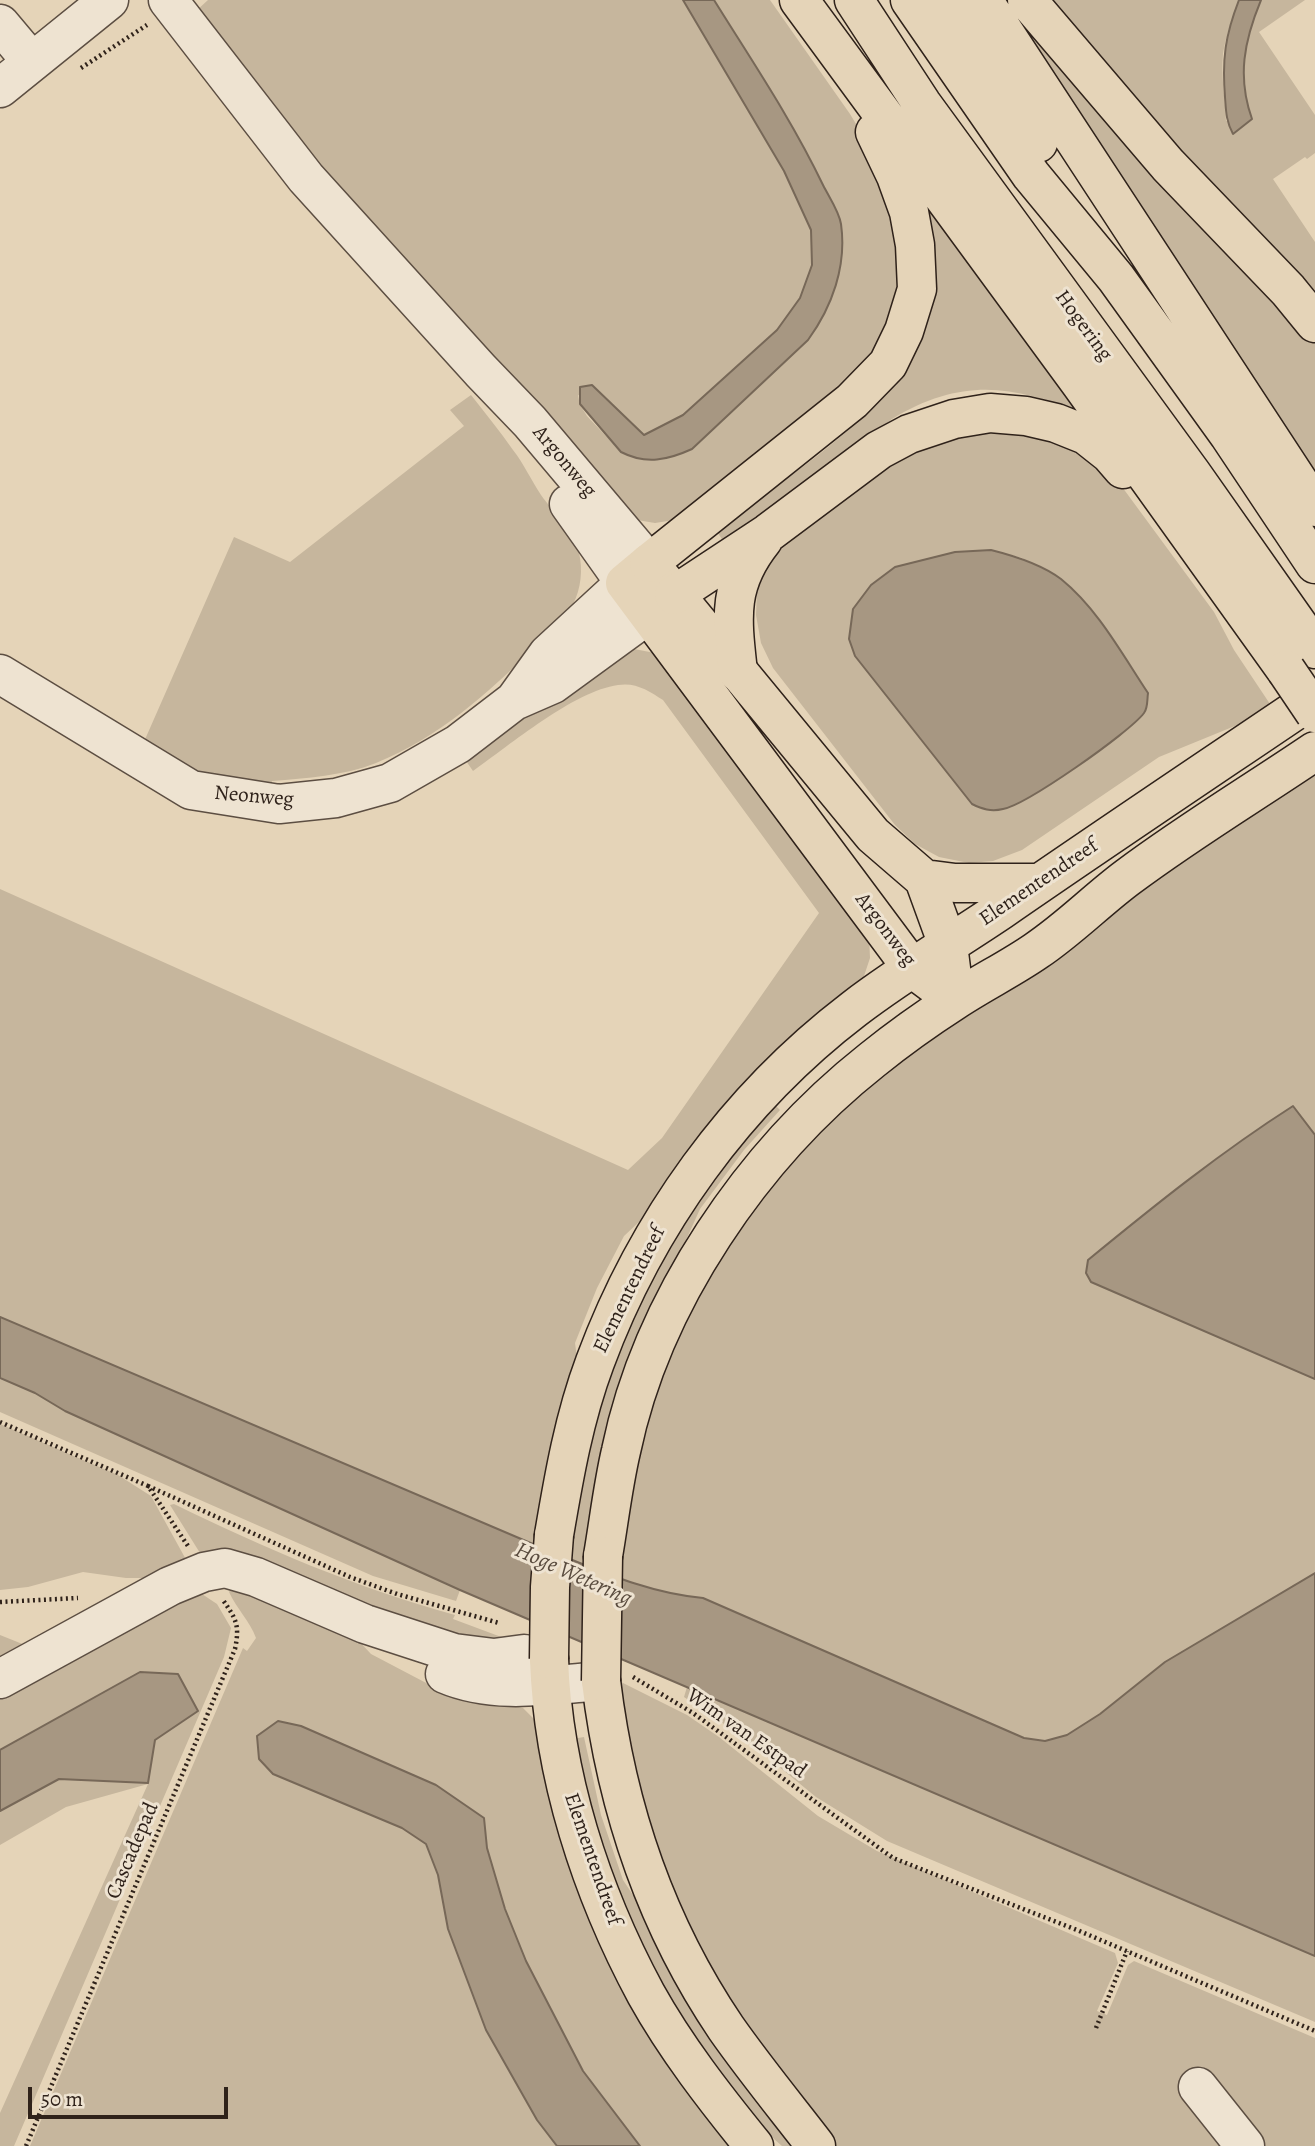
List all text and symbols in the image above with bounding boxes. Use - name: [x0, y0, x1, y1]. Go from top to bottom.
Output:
- street label: Hogering: [1049, 286, 1117, 366]
- street label: Argonweg: [527, 421, 601, 503]
- street label: Neonweg: [213, 781, 295, 813]
- street label: Elementendreef: [975, 834, 1103, 932]
- street label: Argonweg: [849, 888, 921, 972]
- street label: Elementendreef: [588, 1222, 672, 1358]
- water label: Hoge Wetering: [510, 1537, 636, 1613]
- street label: Wim van Estpad: [681, 1683, 811, 1785]
- street label: Elementendreef: [558, 1790, 626, 1928]
- street label: Cascadepad: [101, 1799, 165, 1903]
- scale bar: [32, 2072, 231, 2116]
- text: 50 m: [41, 2085, 83, 2113]

